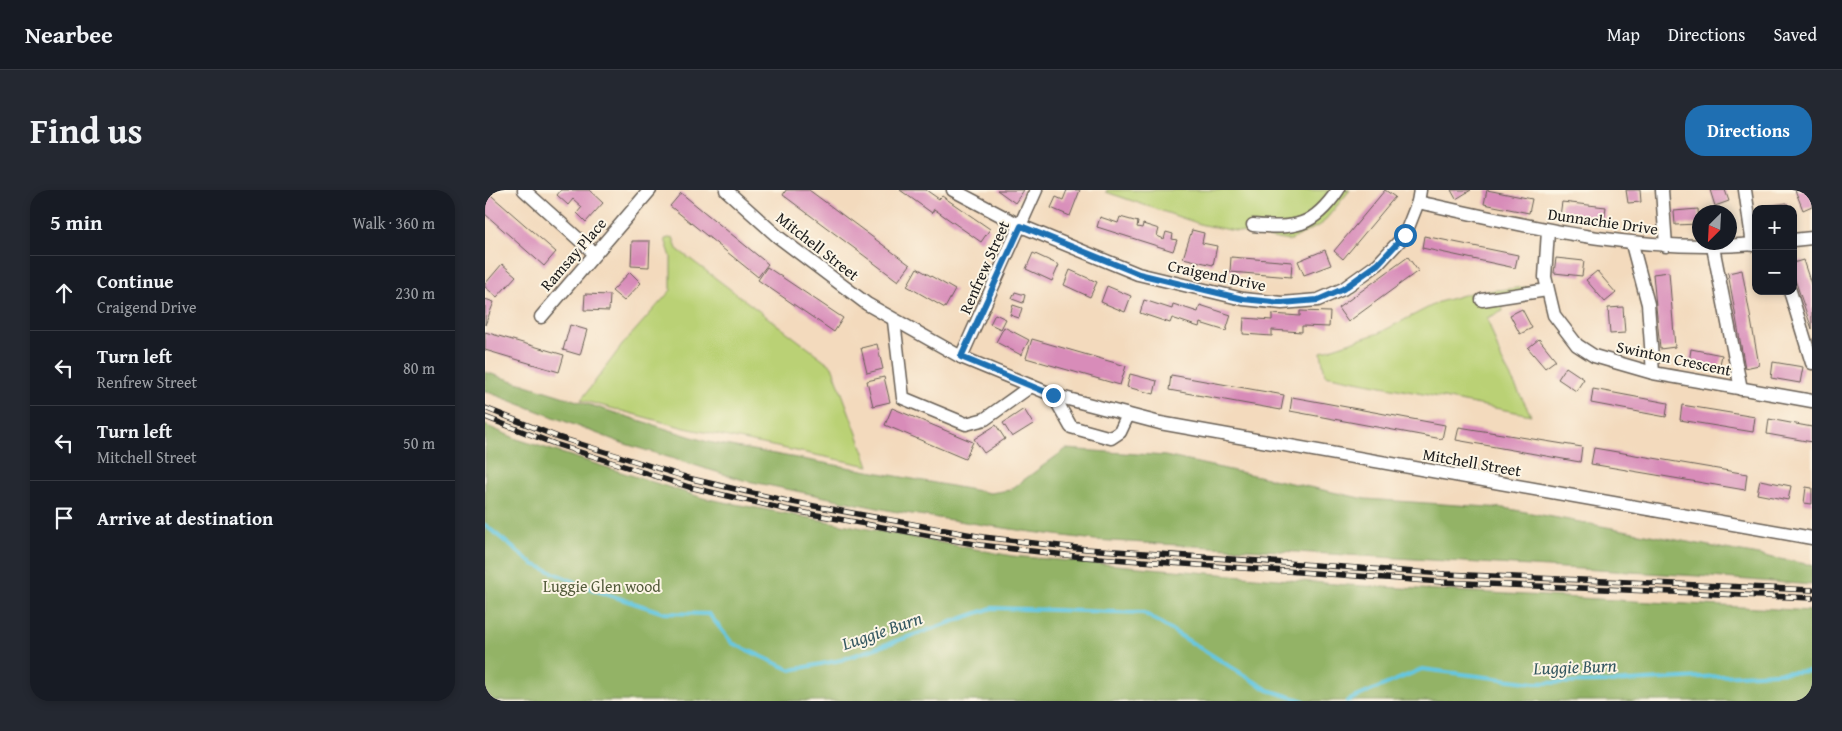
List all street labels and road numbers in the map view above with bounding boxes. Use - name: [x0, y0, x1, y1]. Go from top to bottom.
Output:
- street label: Dunnachie Drive: [1546, 201, 1660, 241]
- street label: Mitchell Street: [771, 206, 865, 286]
- street label: Ramsay Place: [534, 212, 612, 296]
- street label: Renfrew Street: [953, 216, 1015, 318]
- street label: Craigend Drive: [1166, 253, 1268, 297]
- street label: Swinton Crescent: [1614, 334, 1734, 382]
- street label: Mitchell Street: [1421, 442, 1523, 483]

